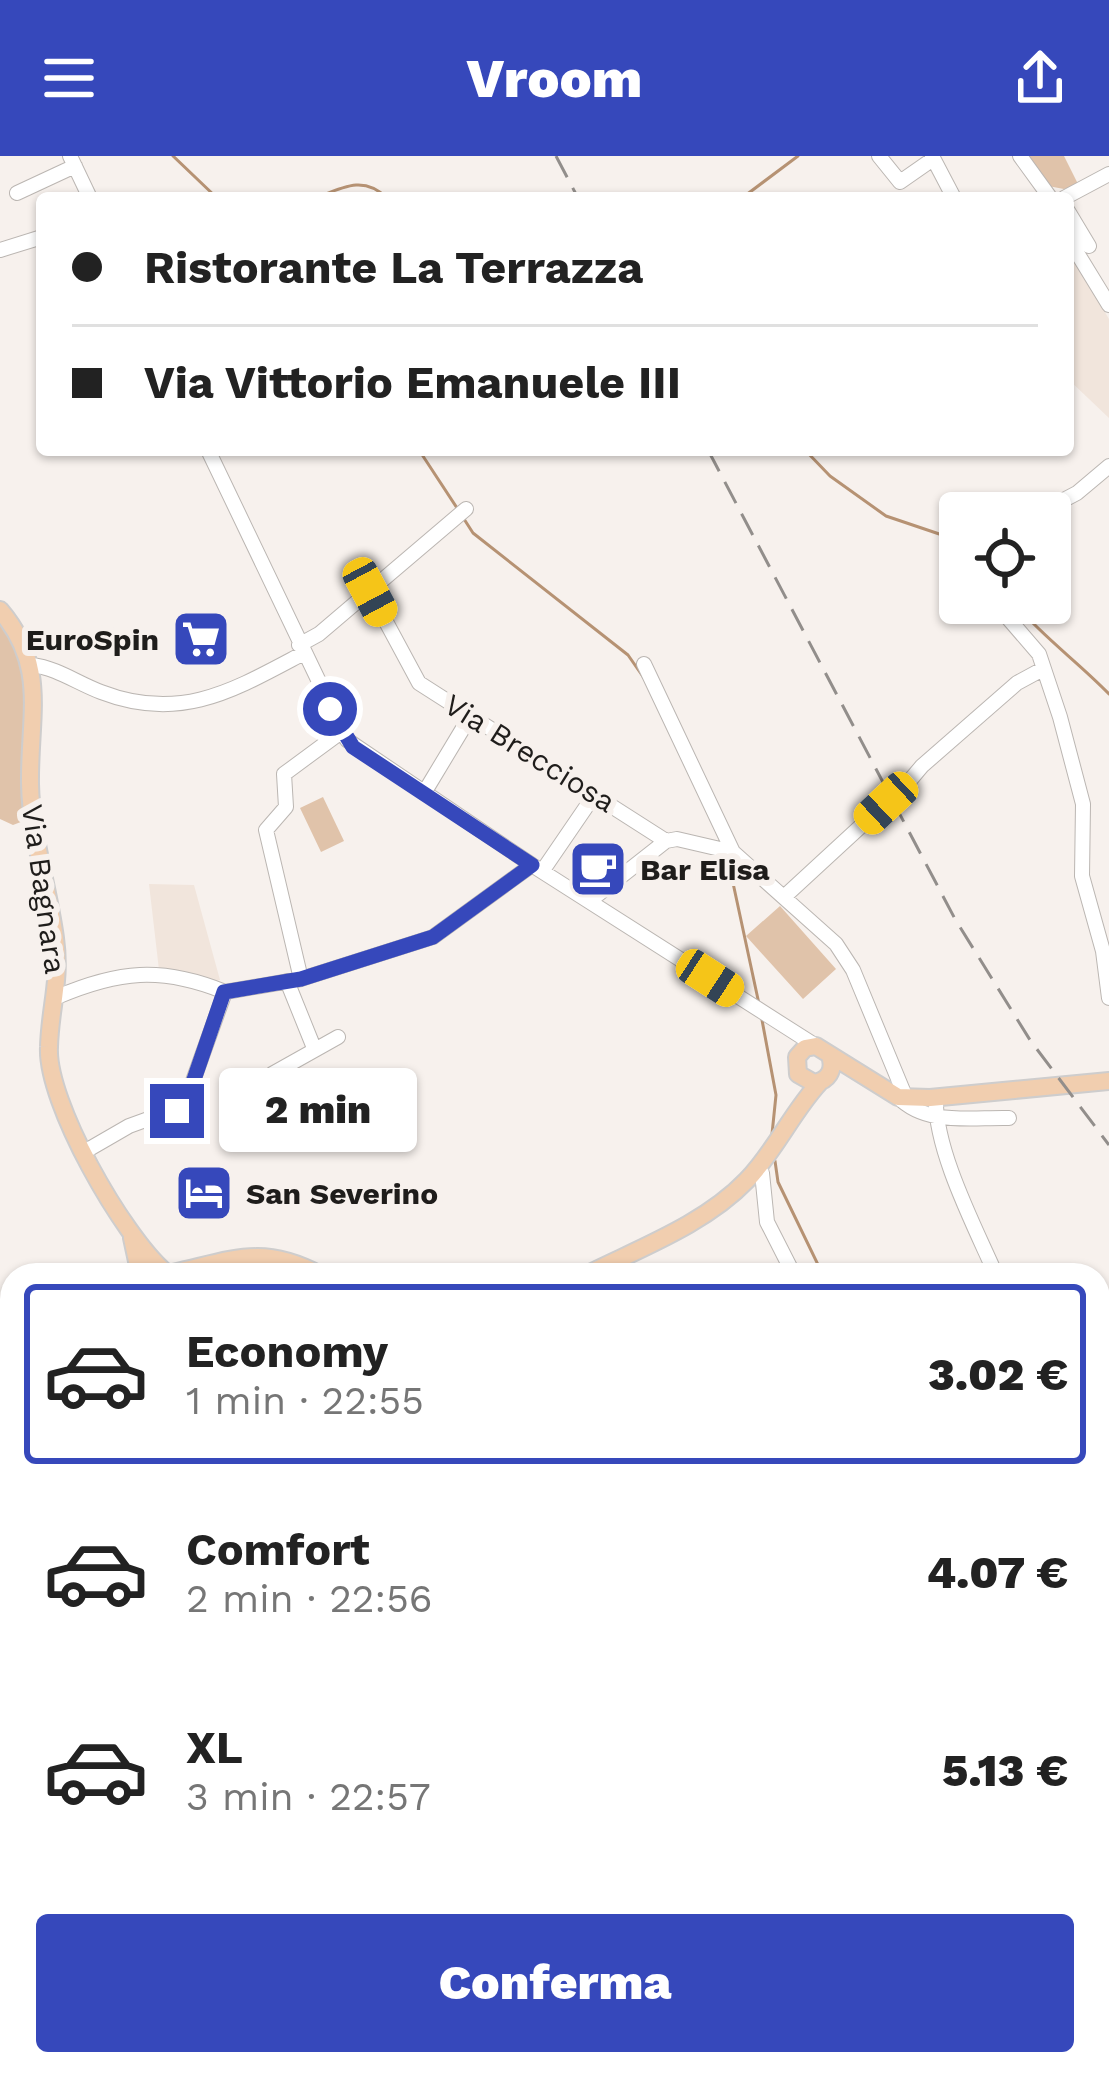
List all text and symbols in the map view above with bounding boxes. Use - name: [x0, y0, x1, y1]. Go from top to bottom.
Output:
- icon: menu: [36, 45, 102, 111]
- icon: share: [1007, 45, 1073, 111]
- text: Vroom: [467, 47, 642, 110]
- text: Ristorante La Terrazza: [144, 241, 643, 294]
- text: Via Vittorio Emanuele III: [144, 356, 681, 409]
- map controls: [939, 492, 1071, 624]
- button: locate: [939, 492, 1071, 624]
- car: [337, 552, 403, 632]
- supermarket icon: EuroSpin: [170, 608, 232, 670]
- place label: EuroSpin: [26, 622, 159, 657]
- route start: [303, 682, 357, 736]
- street label: Via Brecciosa: [438, 686, 622, 820]
- car: [847, 765, 925, 841]
- street label: Via Bagnara: [15, 802, 73, 976]
- cafe icon: Bar Elisa: [567, 838, 629, 900]
- place label: Bar Elisa: [640, 852, 770, 887]
- car: [670, 943, 750, 1013]
- callout: 2 min: [219, 1069, 417, 1153]
- route end: [150, 1084, 204, 1138]
- text: 2 min: [265, 1087, 371, 1132]
- hotel icon: San Severino: [173, 1162, 235, 1224]
- place label: San Severino: [246, 1176, 438, 1211]
- icon: car: [42, 1320, 150, 1428]
- text: Economy: [186, 1325, 388, 1378]
- text: 3.02 €: [928, 1348, 1068, 1401]
- text: 1 min · 22:55: [186, 1378, 424, 1423]
- icon: car: [42, 1518, 150, 1626]
- text: Comfort: [186, 1523, 370, 1576]
- text: 4.07 €: [926, 1546, 1068, 1599]
- text: 2 min · 22:56: [186, 1576, 433, 1621]
- icon: car: [42, 1716, 150, 1824]
- text: XL: [186, 1721, 243, 1774]
- text: 5.13 €: [942, 1744, 1068, 1797]
- text: 3 min · 22:57: [186, 1774, 431, 1819]
- button: Conferma: [36, 1914, 1074, 2052]

